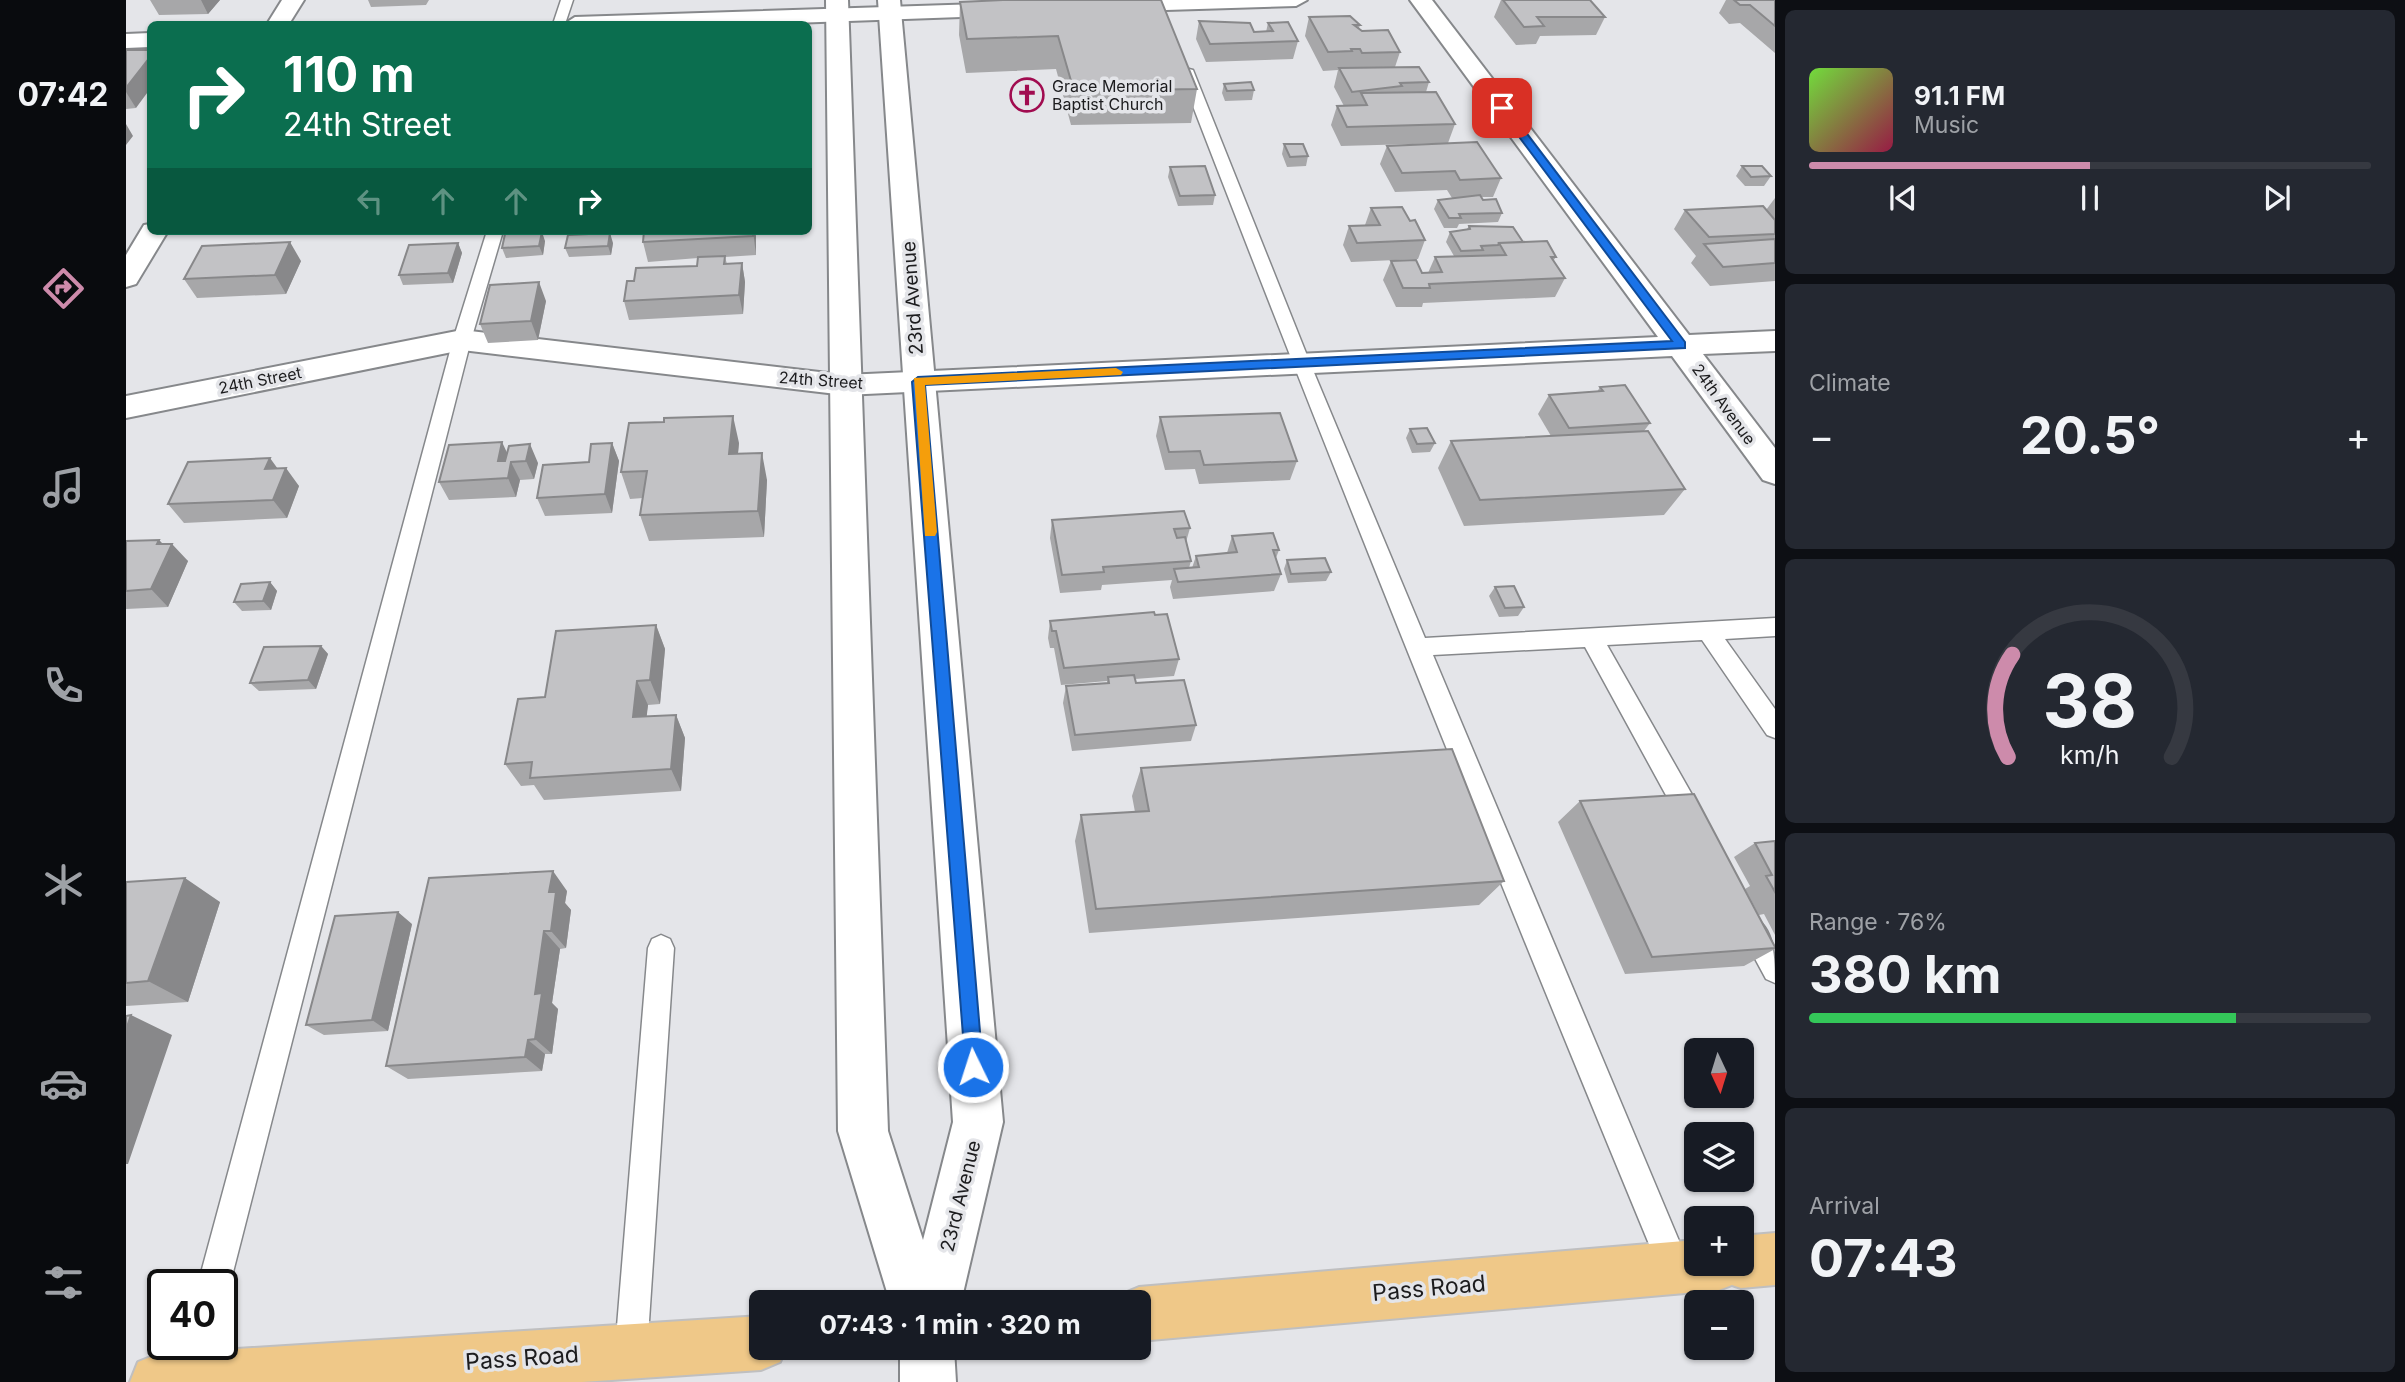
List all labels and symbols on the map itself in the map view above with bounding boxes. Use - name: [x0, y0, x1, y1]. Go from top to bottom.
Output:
- church icon: Grace Memorial Baptist Church: [1008, 76, 1046, 114]
- place label: Grace Memorial Baptist Church: [1052, 76, 1172, 114]
- pin: [1472, 78, 1532, 138]
- street label: 23rd Avenue: [897, 240, 928, 356]
- street label: 24th Avenue: [1688, 360, 1760, 448]
- street label: 24th Street: [217, 362, 303, 398]
- street label: 24th Street: [778, 367, 864, 393]
- position arrow: [936, 1030, 1010, 1104]
- north arrow: [1684, 1038, 1754, 1108]
- street label: 23rd Avenue: [936, 1138, 985, 1254]
- speed limit sign: 40: [147, 1269, 238, 1360]
- street label: Pass Road: [1371, 1269, 1487, 1307]
- street label: Pass Road: [464, 1340, 580, 1376]

